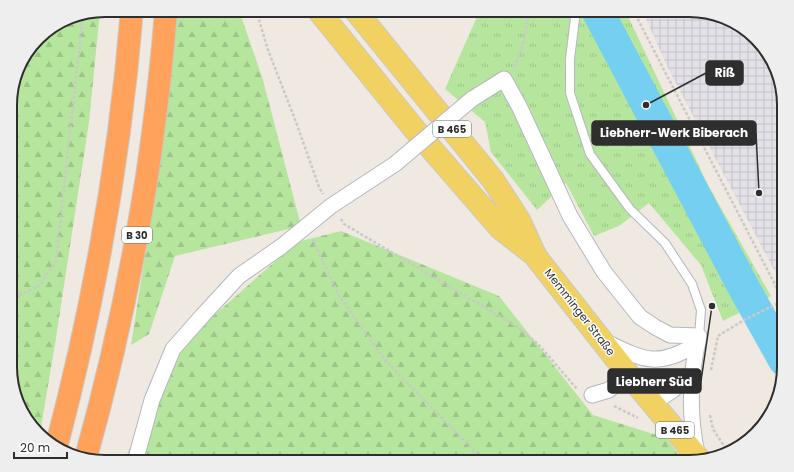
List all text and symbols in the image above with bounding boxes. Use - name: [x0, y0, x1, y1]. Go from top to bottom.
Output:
- callout: Riß: [706, 61, 743, 85]
- text: Riß: [715, 64, 735, 81]
- road number: B 465: [433, 121, 471, 137]
- callout: Liebherr-Werk Biberach: [592, 121, 756, 145]
- text: Liebherr-Werk Biberach: [600, 124, 748, 141]
- road number: B 30: [122, 227, 152, 243]
- street label: Memminger Straße: [541, 265, 619, 359]
- callout: Liebherr Süd: [608, 369, 701, 393]
- text: Liebherr Süd: [616, 373, 692, 390]
- road number: B 465: [656, 422, 694, 438]
- scale bar: [14, 434, 67, 460]
- text: 20 m: [20, 439, 50, 456]

